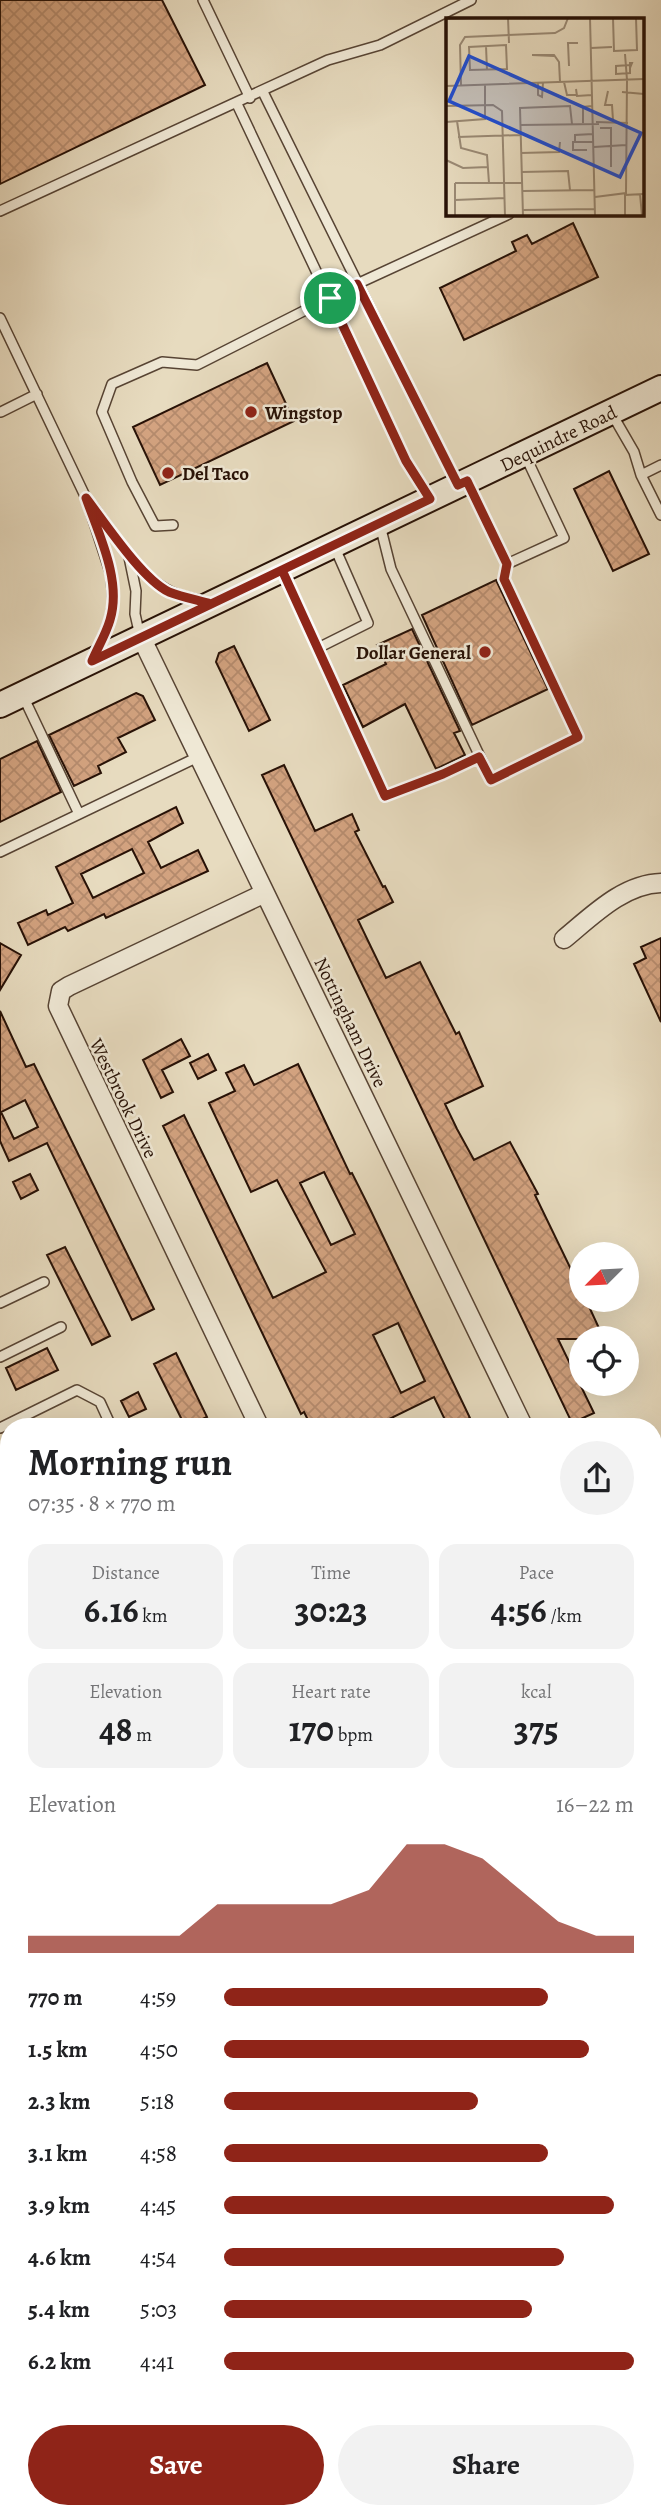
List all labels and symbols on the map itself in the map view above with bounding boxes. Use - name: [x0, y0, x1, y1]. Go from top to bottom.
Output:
- inset map: [446, 18, 644, 215]
- pin: [300, 268, 360, 328]
- street label: Dequindre Road: [496, 399, 622, 478]
- place label: Wingstop: [264, 400, 342, 426]
- marker: Wingstop: [243, 404, 259, 420]
- place label: Del Taco: [182, 461, 249, 487]
- marker: Del Taco: [160, 465, 176, 481]
- place label: Dollar General: [356, 640, 471, 666]
- marker: Dollar General: [477, 644, 493, 660]
- street label: Nottingham Drive: [307, 953, 393, 1092]
- street label: Westbrook Drive: [82, 1033, 163, 1163]
- north arrow: [569, 1242, 639, 1312]

